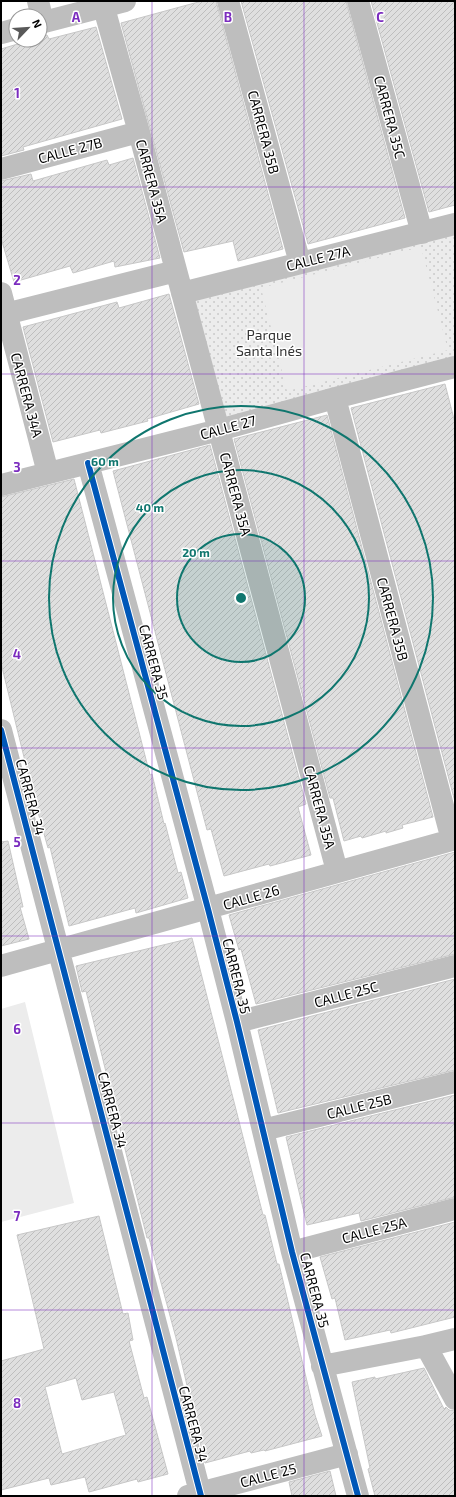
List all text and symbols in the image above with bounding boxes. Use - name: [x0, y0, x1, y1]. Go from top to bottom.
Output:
- north arrow: [8, 8, 48, 48]
- text: A: [72, 9, 81, 25]
- text: B: [224, 9, 232, 25]
- text: C: [376, 9, 384, 25]
- text: N: [30, 17, 45, 30]
- street label: CARRERA 35C: [371, 74, 409, 160]
- text: 1: [14, 85, 20, 101]
- street label: CARRERA 35B: [245, 88, 283, 176]
- street label: CALLE 27B: [36, 133, 104, 167]
- street label: CARRERA 35A: [133, 137, 171, 225]
- street label: CALLE 27A: [284, 242, 352, 274]
- text: 2: [13, 272, 21, 288]
- park label: Parque Santa Inés: [236, 326, 302, 359]
- street label: CARRERA 34A: [8, 351, 47, 440]
- street label: CALLE 27: [198, 411, 258, 443]
- street label: CARRERA 35A: [217, 450, 255, 538]
- text: 60 m: [91, 454, 119, 468]
- text: 3: [13, 459, 21, 475]
- text: 40 m: [136, 500, 164, 514]
- text: 20 m: [182, 545, 210, 559]
- street label: CARRERA 35B: [374, 575, 412, 663]
- centre of rings: [234, 591, 248, 605]
- street label: CARRERA 35: [136, 622, 172, 702]
- text: 4: [13, 646, 21, 662]
- street label: CARRERA 34: [13, 757, 49, 837]
- street label: CARRERA 35A: [301, 763, 339, 851]
- text: 5: [13, 834, 21, 850]
- street label: CALLE 26: [221, 881, 281, 913]
- street label: CARRERA 35: [219, 936, 255, 1016]
- street label: CALLE 25C: [312, 977, 380, 1011]
- text: 6: [13, 1021, 21, 1037]
- street label: CARRERA 34: [95, 1070, 131, 1150]
- street label: CALLE 25B: [325, 1090, 393, 1122]
- text: 7: [14, 1208, 21, 1224]
- street label: CALLE 25A: [340, 1213, 408, 1247]
- street label: CARRERA 35: [297, 1250, 333, 1330]
- street label: CARRERA 34: [176, 1384, 212, 1464]
- text: 8: [13, 1395, 21, 1411]
- street label: CALLE 25: [238, 1459, 298, 1491]

